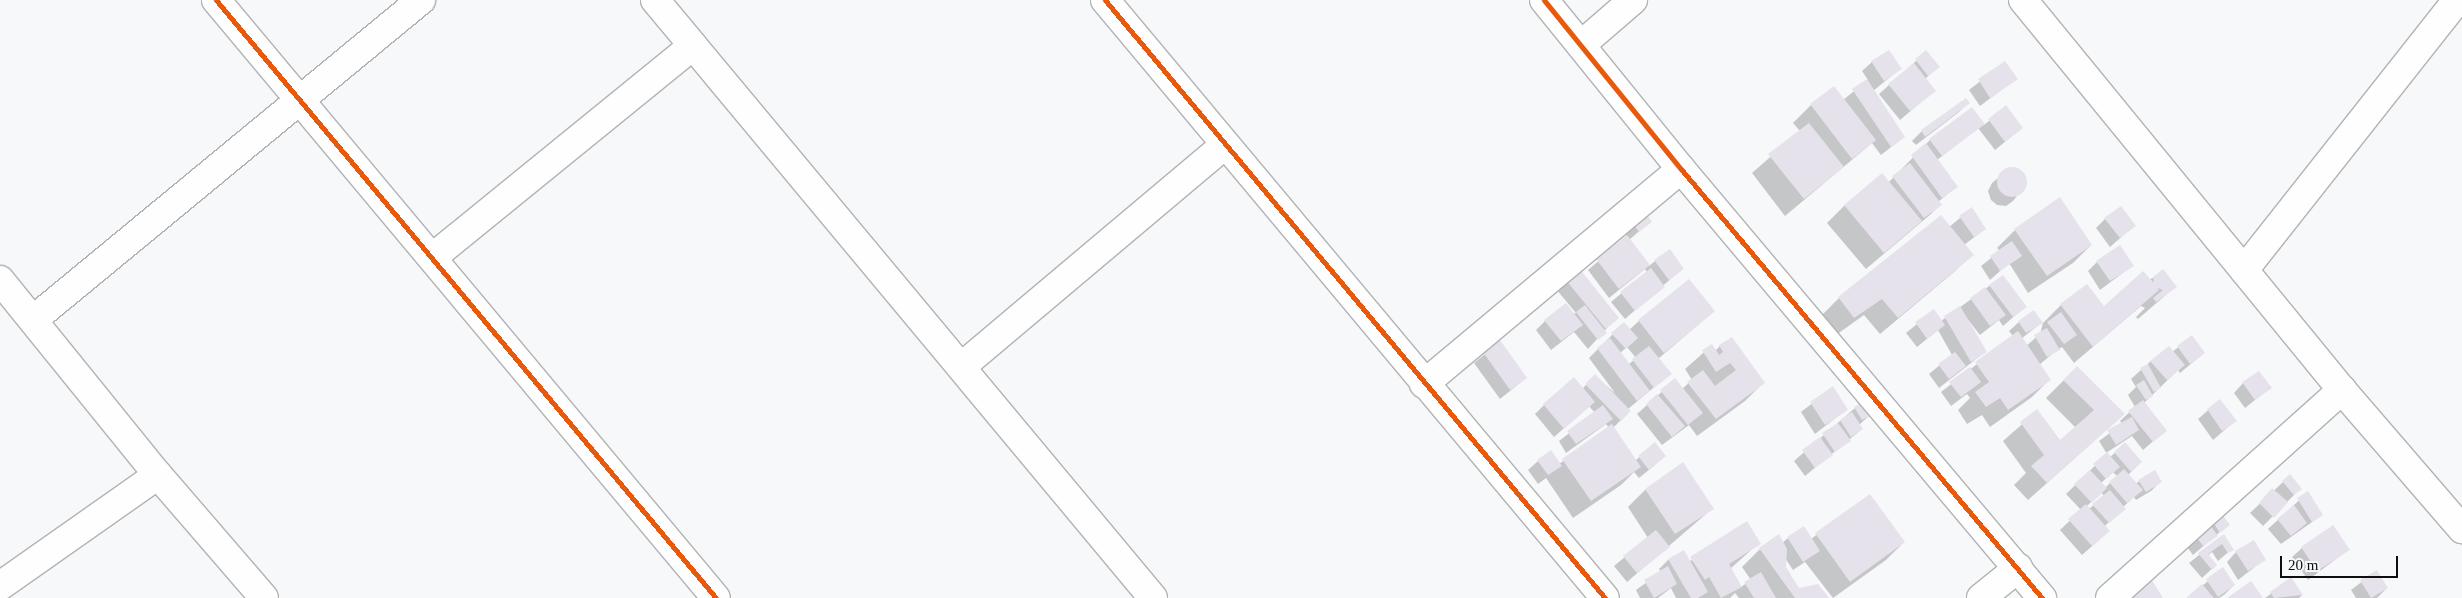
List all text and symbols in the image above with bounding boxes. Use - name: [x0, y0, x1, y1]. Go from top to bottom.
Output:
- scale bar: [2282, 546, 2400, 578]
- text: 20 m: [2288, 557, 2318, 573]

